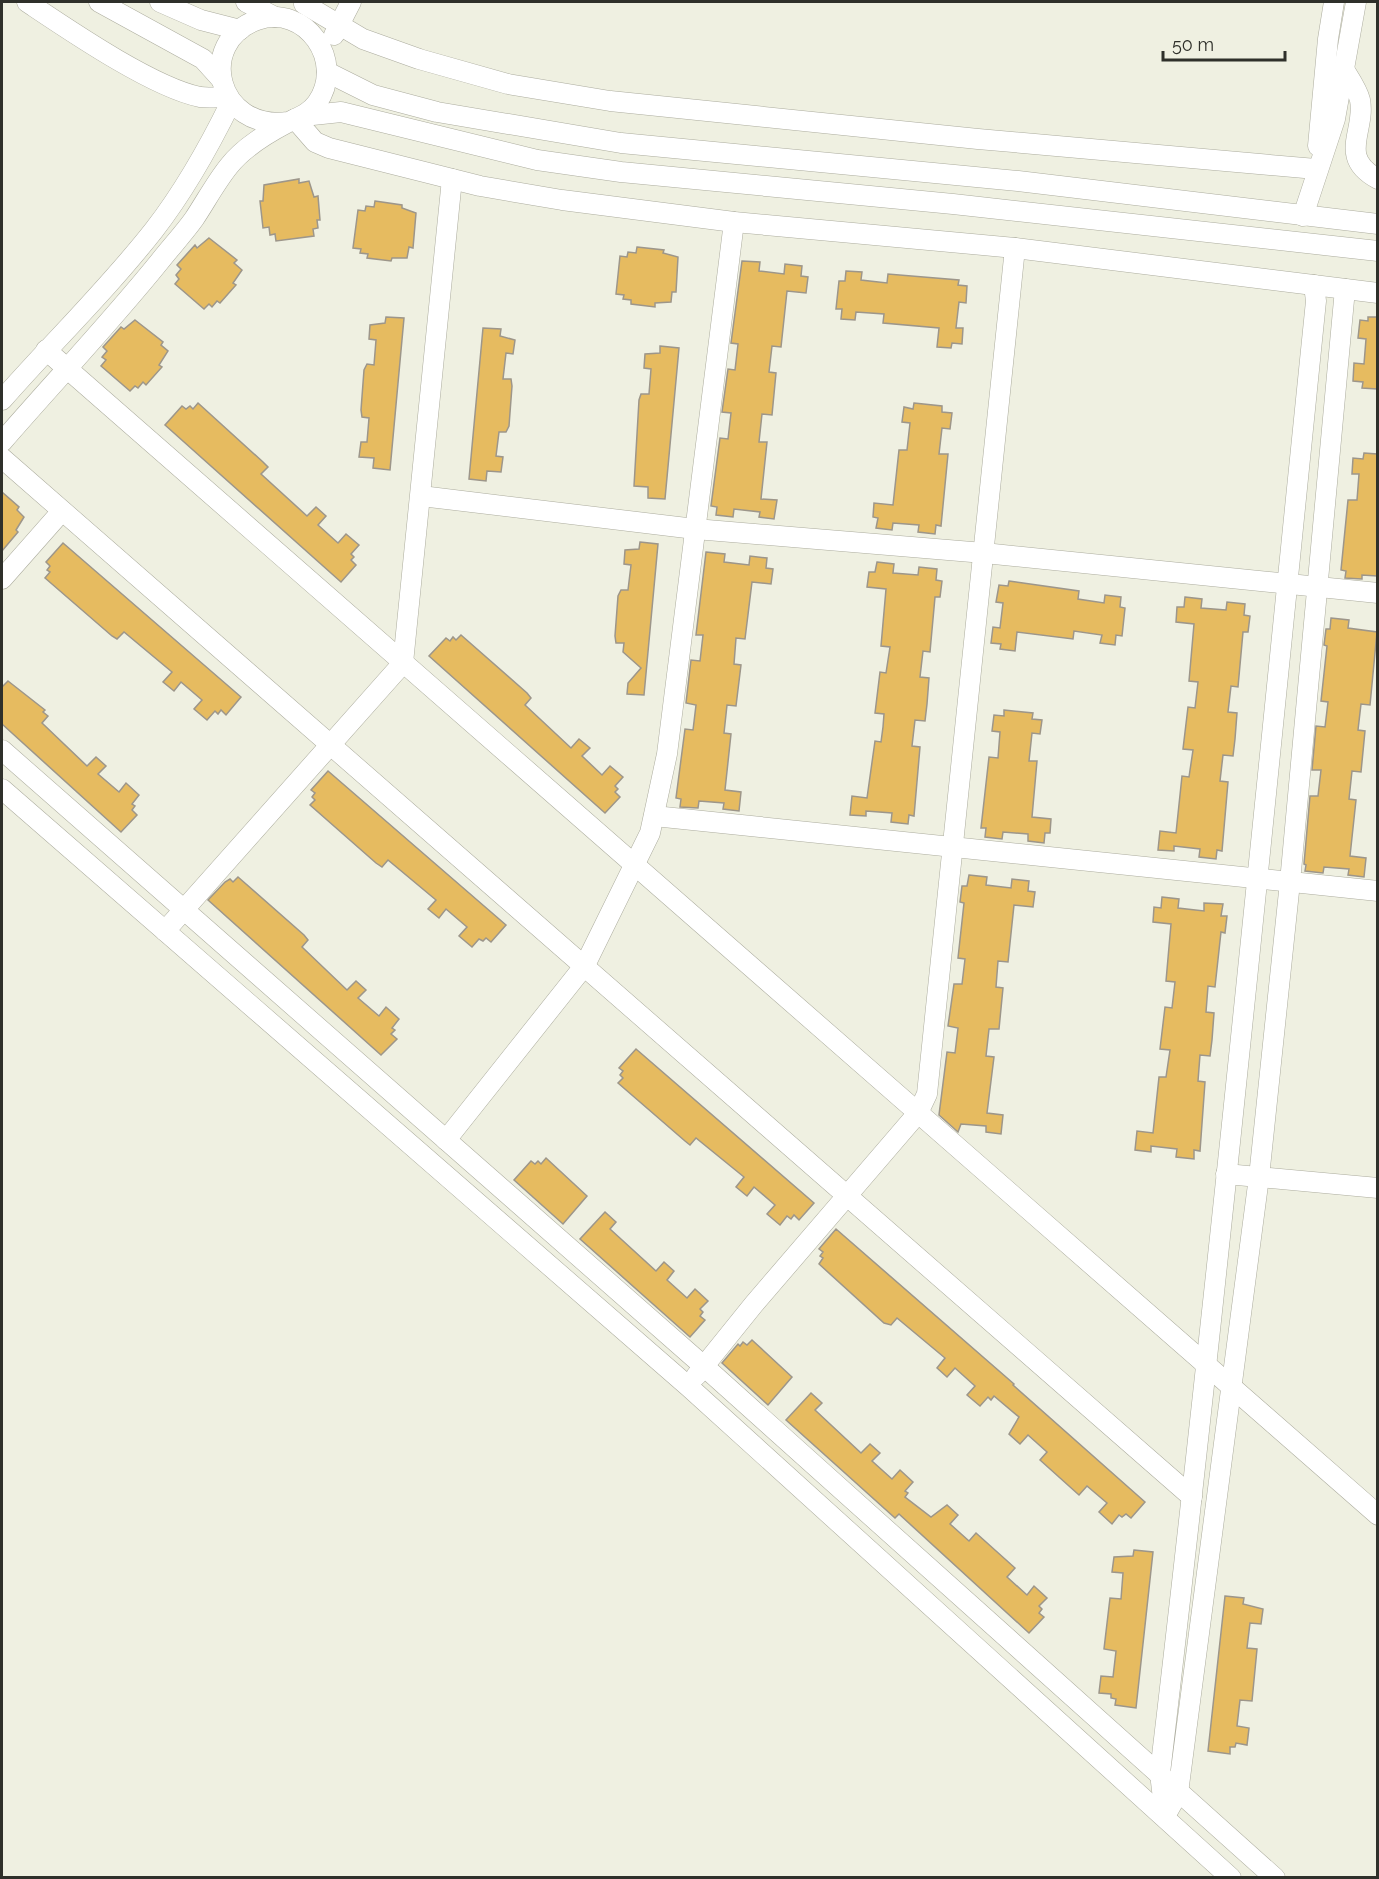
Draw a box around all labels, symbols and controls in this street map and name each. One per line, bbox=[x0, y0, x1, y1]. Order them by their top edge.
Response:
scale bar bbox=[1163, 24, 1284, 62]
text: 50 m bbox=[1172, 34, 1214, 55]

